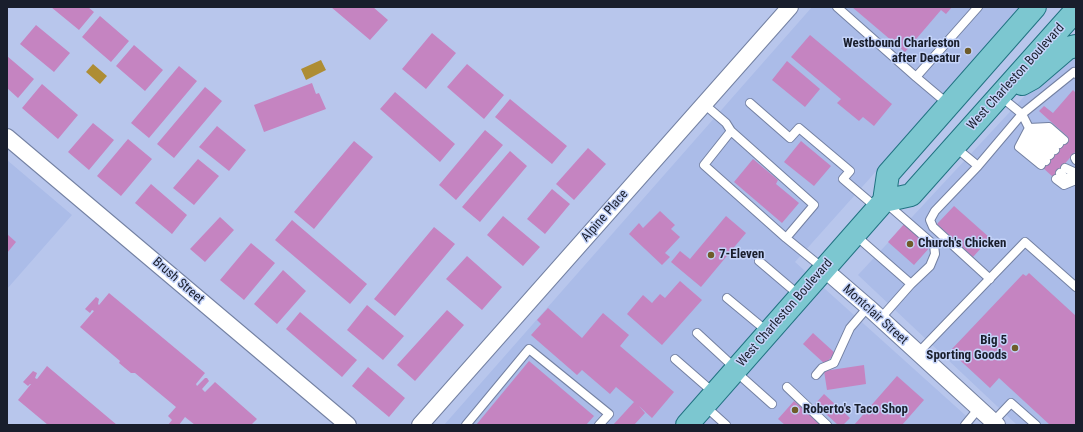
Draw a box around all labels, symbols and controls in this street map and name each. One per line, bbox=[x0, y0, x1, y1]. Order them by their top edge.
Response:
street label: West Charleston Boulevard bbox=[964, 21, 1068, 133]
place label: Westbound Charleston after Decatur bbox=[843, 36, 960, 67]
marker: Westbound Charleston after Decatur bbox=[963, 46, 973, 56]
street label: Alpine Place bbox=[578, 187, 632, 245]
place label: Church's Chicken bbox=[918, 236, 1006, 252]
marker: Church's Chicken bbox=[905, 239, 915, 249]
place label: 7-Eleven bbox=[719, 247, 764, 263]
marker: 7-Eleven bbox=[706, 250, 716, 260]
street label: Brush Street bbox=[149, 254, 207, 308]
street label: West Charleston Boulevard bbox=[734, 256, 836, 370]
street label: Montclair Street bbox=[839, 282, 911, 348]
place label: Big 5 Sporting Goods bbox=[926, 333, 1007, 364]
marker: Big 5 Sporting Goods bbox=[1010, 343, 1020, 353]
place label: Roberto's Taco Shop bbox=[803, 402, 908, 418]
marker: Roberto's Taco Shop bbox=[790, 405, 800, 415]

